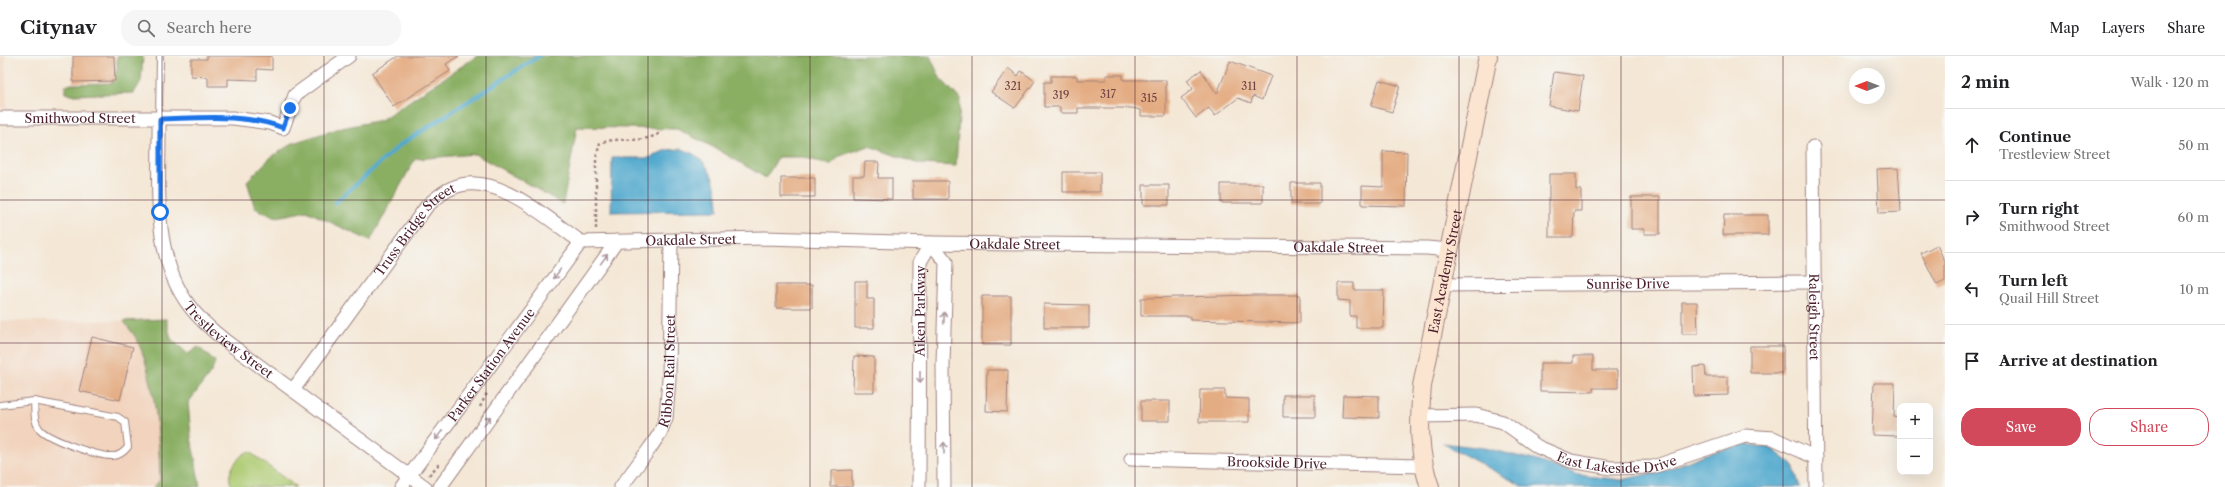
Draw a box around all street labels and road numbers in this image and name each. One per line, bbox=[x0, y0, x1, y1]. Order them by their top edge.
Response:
street label: Smithwood Street bbox=[25, 110, 136, 126]
street label: Truss Bridge Street bbox=[371, 180, 458, 279]
street label: East Academy Street bbox=[1425, 208, 1465, 335]
street label: Oakdale Street bbox=[645, 231, 737, 249]
street label: Oakdale Street bbox=[969, 235, 1061, 252]
street label: Oakdale Street bbox=[1293, 239, 1385, 256]
street label: Aiken Parkway bbox=[912, 264, 928, 358]
street label: Raleigh Street bbox=[1806, 273, 1823, 361]
street label: Sunrise Drive bbox=[1586, 275, 1670, 292]
street label: Trestleview Street bbox=[181, 298, 277, 382]
street label: Parker Station Avenue bbox=[444, 305, 538, 424]
street label: Ribbon Rail Street bbox=[655, 314, 678, 430]
street label: East Lakeside Drive bbox=[1555, 448, 1679, 476]
street label: Brookside Drive bbox=[1227, 453, 1327, 472]

